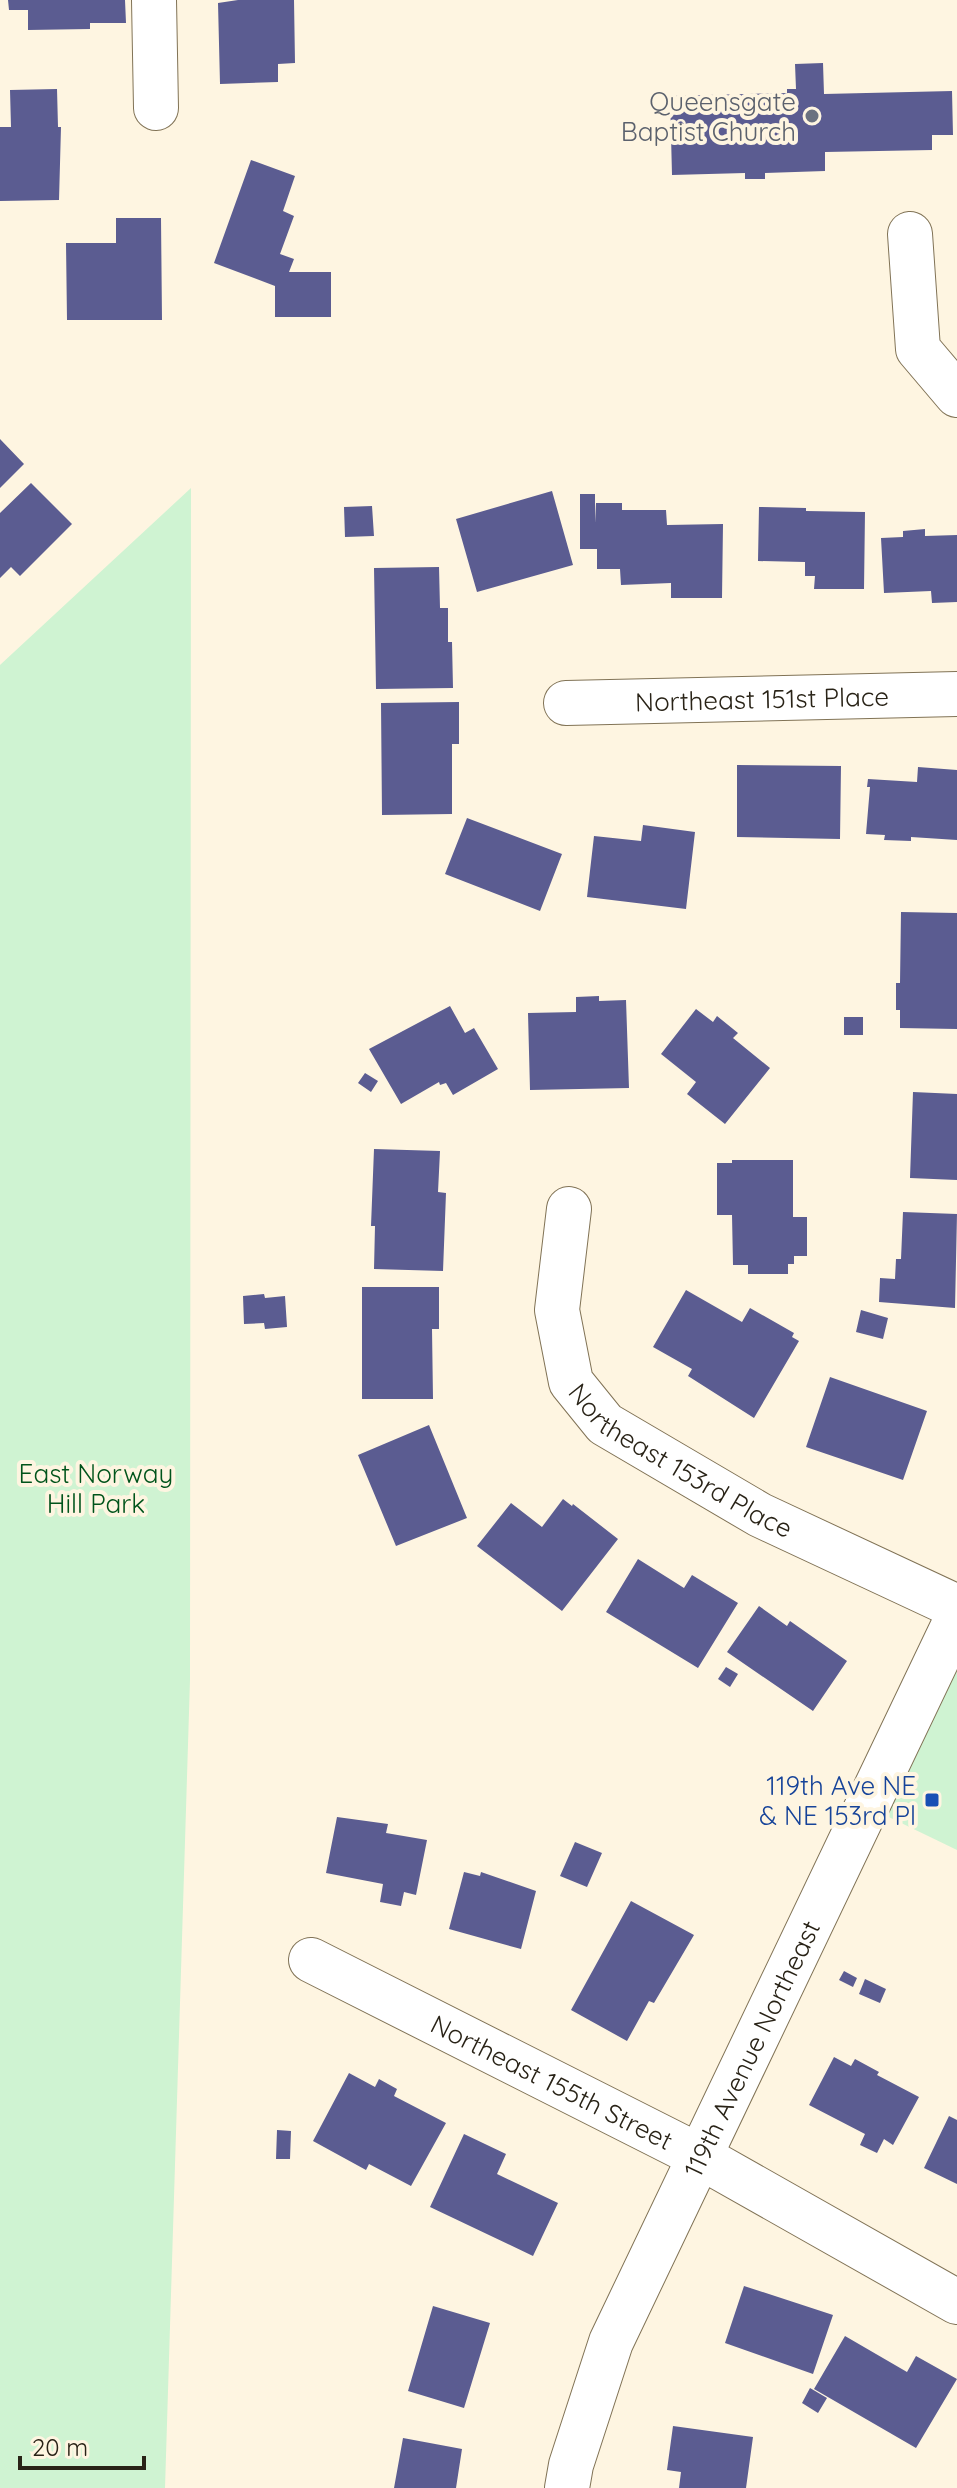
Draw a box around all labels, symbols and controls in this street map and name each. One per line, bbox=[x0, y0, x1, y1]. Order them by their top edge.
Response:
place label: Queensgate Baptist Church bbox=[621, 85, 796, 148]
marker: Queensgate Baptist Church bbox=[803, 107, 821, 125]
street label: Northeast 151st Place bbox=[635, 679, 889, 718]
street label: Northeast 153rd Place bbox=[562, 1376, 798, 1544]
park label: East Norway Hill Park bbox=[19, 1457, 173, 1520]
place label: 119th Ave NE & NE 153rd Pl bbox=[759, 1769, 916, 1832]
marker: 119th Ave NE & NE 153rd Pl bbox=[923, 1791, 941, 1809]
street label: 119th Avenue Northeast bbox=[676, 1915, 827, 2182]
street label: Northeast 155th Street bbox=[425, 2007, 679, 2157]
scale bar bbox=[20, 2420, 144, 2470]
text: 20 m bbox=[32, 2432, 88, 2462]

